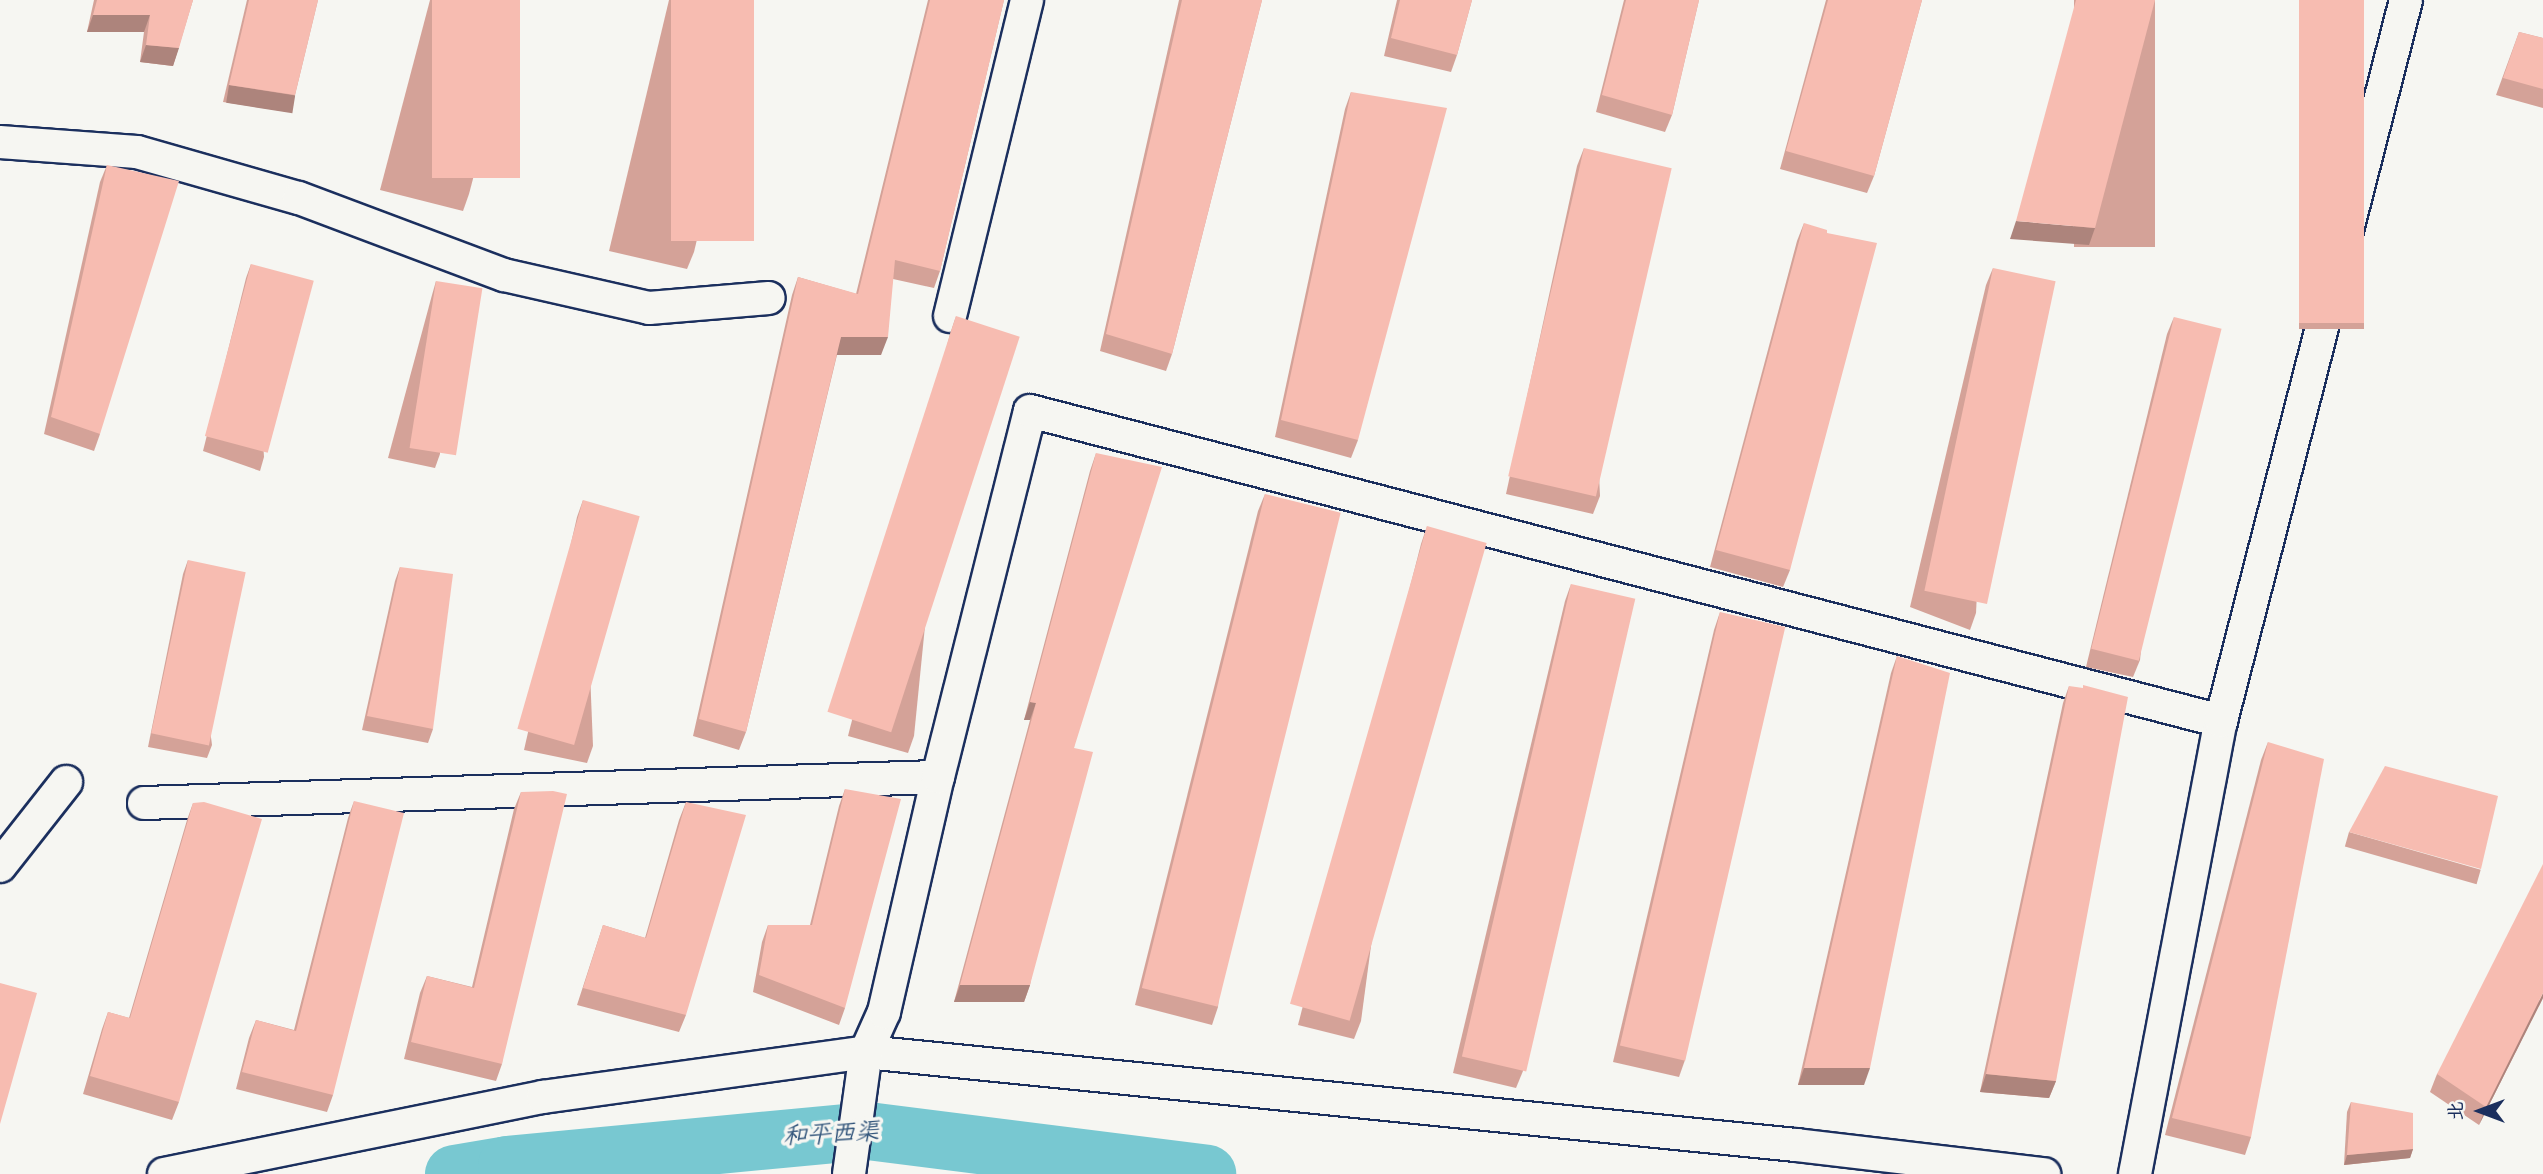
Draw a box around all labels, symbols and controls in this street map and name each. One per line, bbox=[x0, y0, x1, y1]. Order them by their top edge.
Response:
north arrow bbox=[2445, 1076, 2515, 1146]
text: 北 bbox=[2447, 1102, 2470, 1121]
water label: 和平西渠 bbox=[782, 1120, 880, 1154]

